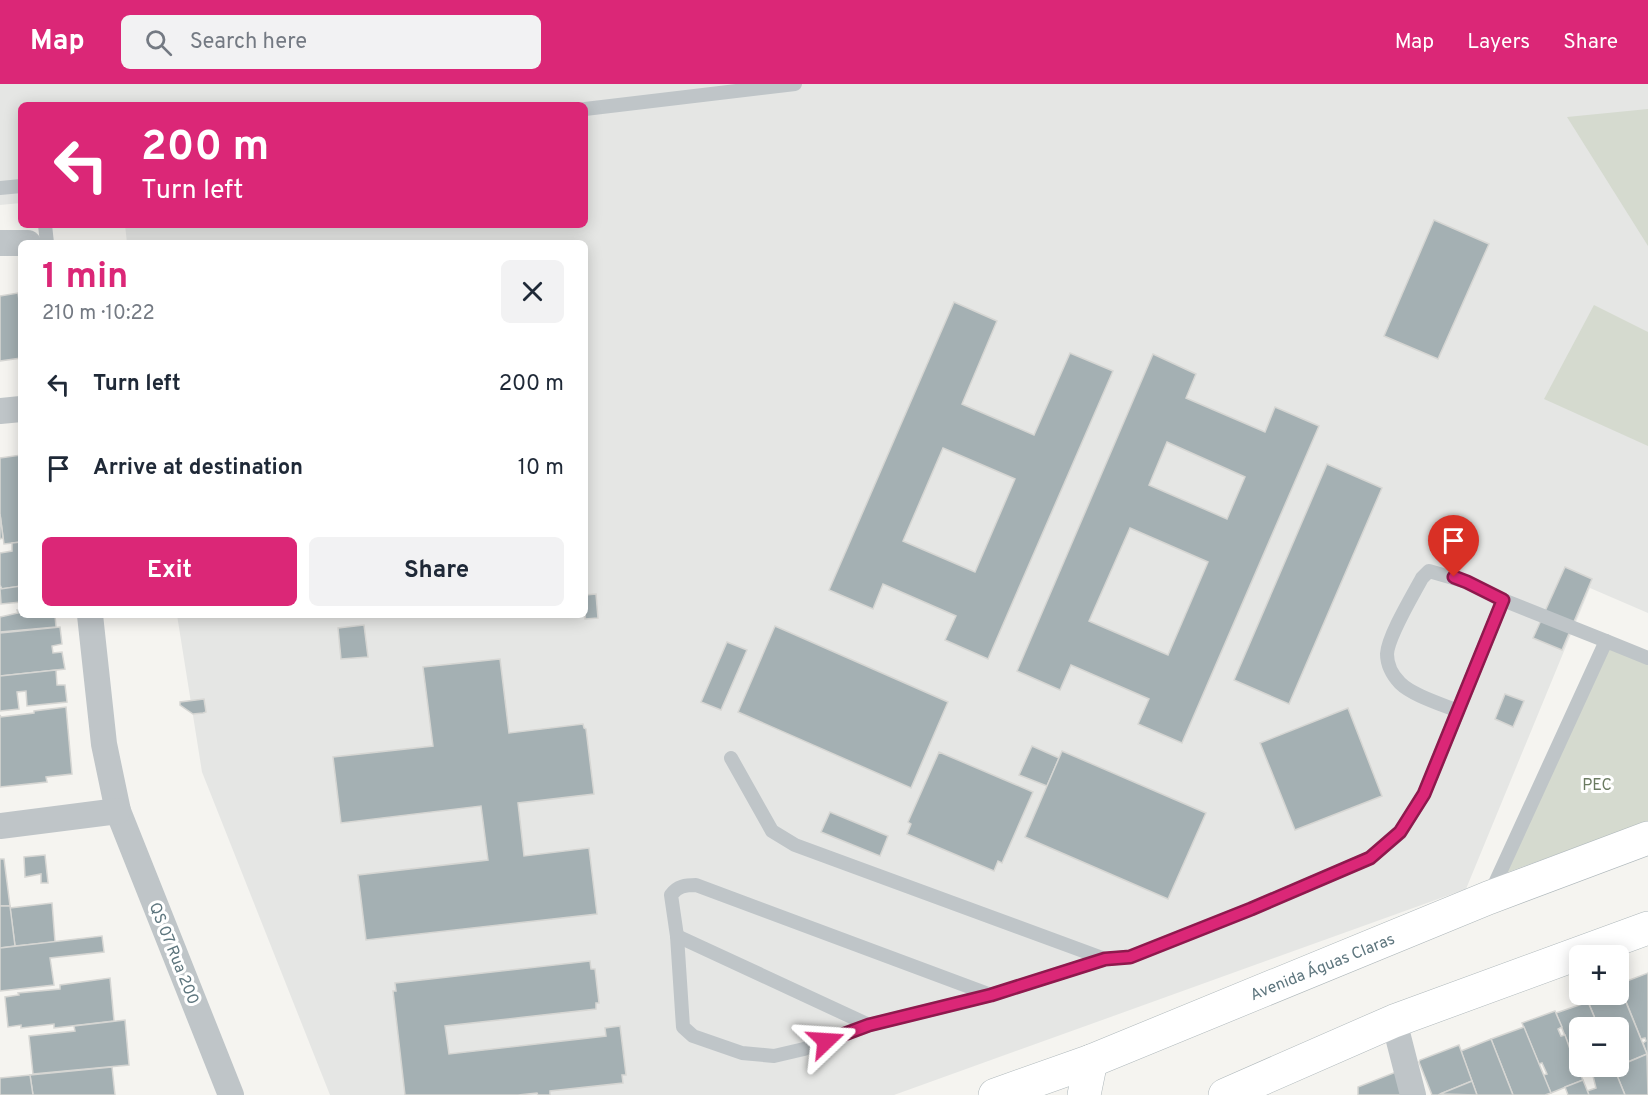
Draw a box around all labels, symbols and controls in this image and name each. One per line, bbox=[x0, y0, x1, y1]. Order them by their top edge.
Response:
search box bbox=[121, 15, 541, 69]
text: Map bbox=[30, 24, 85, 60]
icon: search bbox=[142, 26, 175, 59]
text: Search here bbox=[190, 29, 307, 56]
text: Map bbox=[1395, 29, 1434, 56]
text: Layers bbox=[1467, 29, 1530, 56]
text: Share bbox=[1563, 29, 1618, 56]
text: 200 m bbox=[141, 122, 269, 175]
icon: left bbox=[42, 126, 120, 204]
text: Turn left bbox=[141, 174, 243, 208]
text: 1 min bbox=[42, 255, 128, 301]
button: close bbox=[501, 260, 564, 323]
text: 210 m · 10:22 bbox=[42, 301, 155, 327]
icon: left bbox=[42, 368, 75, 401]
text: Turn left bbox=[93, 371, 181, 398]
text: 200 m bbox=[499, 371, 564, 398]
icon: arrive bbox=[42, 452, 75, 485]
text: Arrive at destination bbox=[93, 455, 303, 482]
text: 10 m bbox=[518, 455, 564, 482]
pin bbox=[1428, 515, 1479, 577]
icon: arrive bbox=[1437, 524, 1470, 557]
button: Exit bbox=[42, 537, 297, 606]
button: Share bbox=[309, 537, 564, 606]
park label: PEC bbox=[1582, 776, 1612, 796]
street label: QS 07 Rua 200 bbox=[144, 900, 203, 1008]
street label: Avenida Águas Claras bbox=[1247, 928, 1398, 1006]
map controls bbox=[1569, 945, 1629, 1077]
button: + bbox=[1569, 945, 1629, 1005]
position arrow bbox=[794, 1009, 858, 1073]
button: − bbox=[1569, 1017, 1629, 1077]

